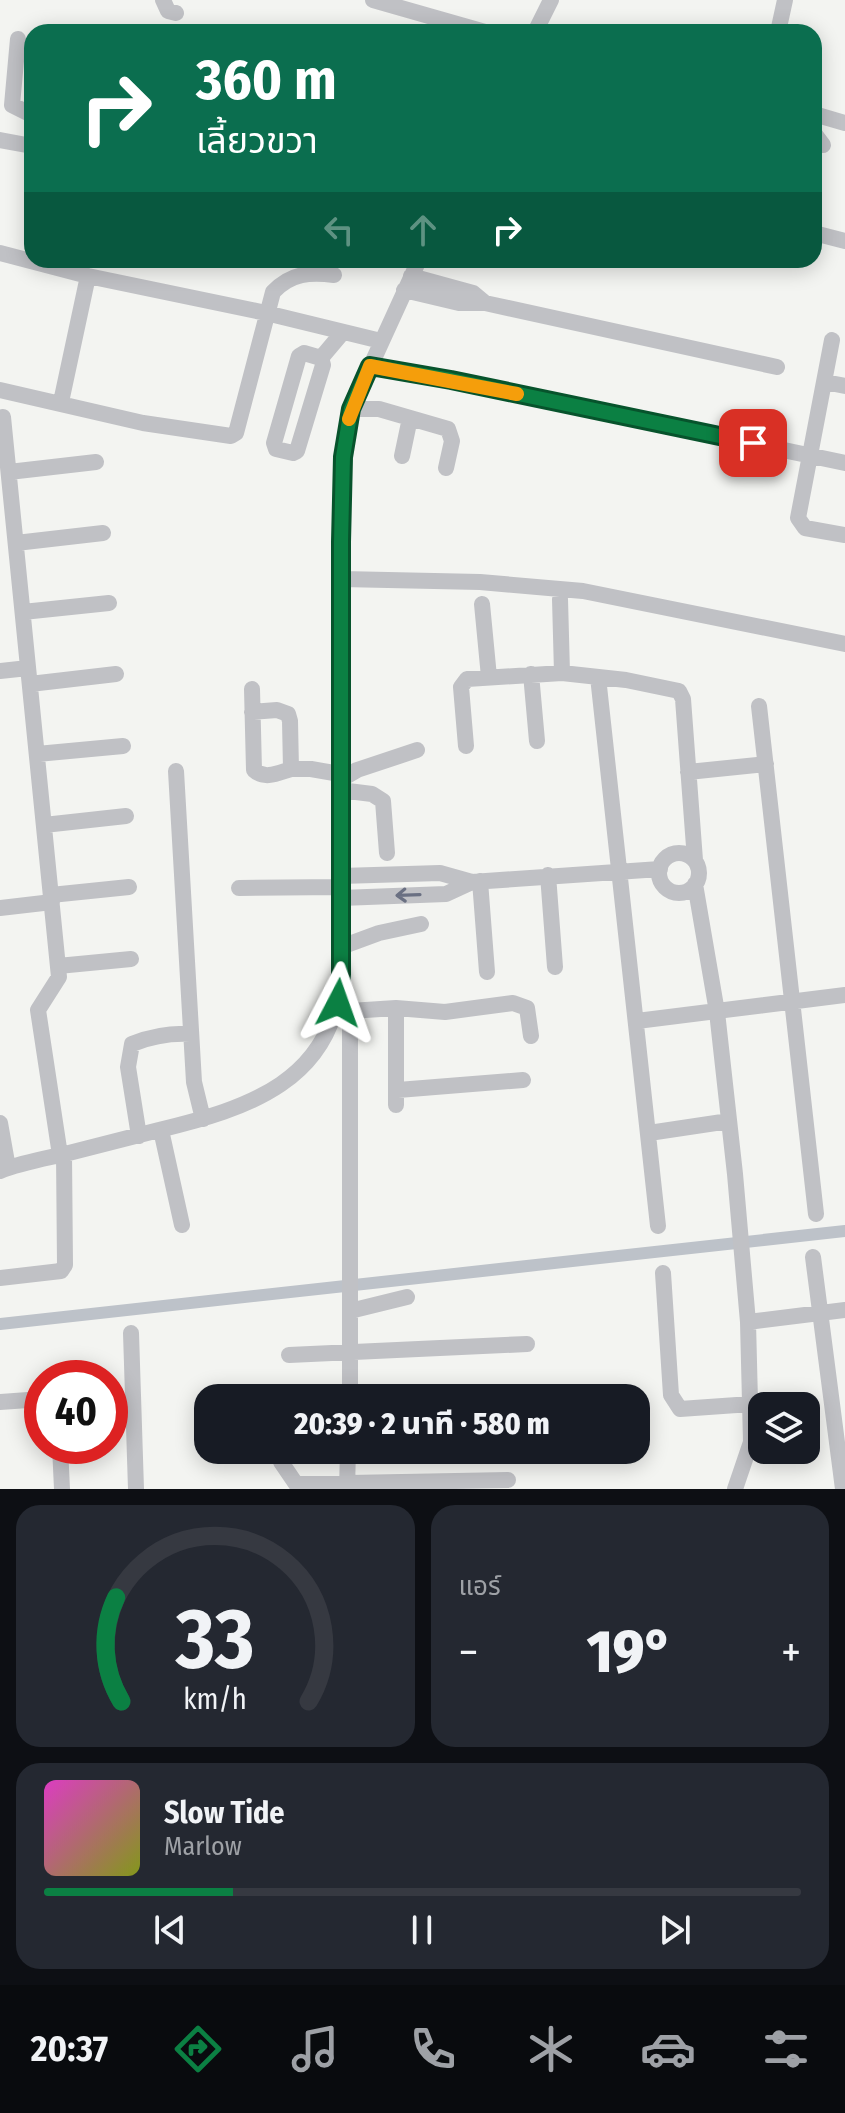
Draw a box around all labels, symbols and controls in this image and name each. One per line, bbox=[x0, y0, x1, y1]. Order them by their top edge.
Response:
text: 360 m bbox=[196, 47, 337, 114]
icon: right bbox=[64, 56, 168, 160]
text: เลี้ยวขวา bbox=[196, 119, 318, 163]
icon: left bbox=[317, 208, 361, 252]
icon: ahead bbox=[401, 208, 445, 252]
icon: right bbox=[485, 208, 529, 252]
pin bbox=[719, 409, 787, 477]
icon: arrive bbox=[731, 421, 775, 465]
one-way arrow bbox=[395, 888, 422, 903]
position arrow bbox=[296, 961, 380, 1045]
speed limit sign: 40 bbox=[24, 1360, 128, 1464]
map controls bbox=[748, 1392, 820, 1464]
button: layers bbox=[748, 1392, 820, 1464]
text: 20:39 · 2 นาที · 580 m bbox=[294, 1406, 550, 1442]
text: แอร์ bbox=[459, 1571, 501, 1602]
text: 33 bbox=[175, 1590, 255, 1690]
text: 19° bbox=[587, 1616, 673, 1688]
text: − bbox=[459, 1626, 478, 1679]
text: + bbox=[781, 1626, 801, 1679]
text: km/h bbox=[183, 1682, 247, 1717]
text: Slow Tide bbox=[164, 1795, 285, 1831]
text: Marlow bbox=[164, 1831, 242, 1862]
icon: previous bbox=[148, 1908, 192, 1952]
icon: pause bbox=[400, 1908, 444, 1952]
icon: next bbox=[653, 1908, 697, 1952]
icon: directions bbox=[170, 2021, 226, 2077]
icon: music bbox=[287, 2021, 343, 2077]
icon: phone bbox=[405, 2021, 461, 2077]
icon: climate bbox=[523, 2021, 579, 2077]
icon: car bbox=[640, 2021, 696, 2077]
icon: filters bbox=[758, 2021, 814, 2077]
text: 20:37 bbox=[31, 2027, 108, 2071]

